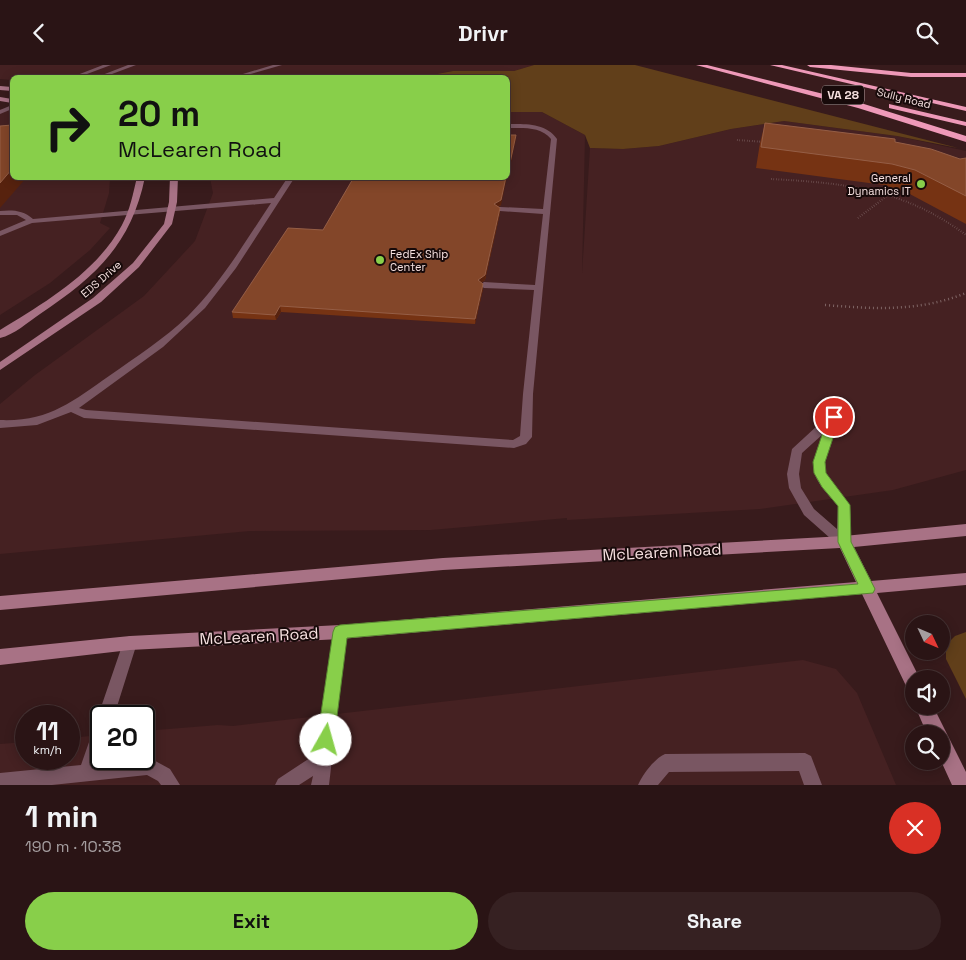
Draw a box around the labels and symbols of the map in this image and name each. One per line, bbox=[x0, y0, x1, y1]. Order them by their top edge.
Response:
road number: VA 28 bbox=[822, 85, 864, 105]
street label: Sully Road bbox=[875, 85, 933, 111]
place label: General Dynamics IT bbox=[847, 171, 912, 198]
marker: General Dynamics IT bbox=[915, 178, 927, 190]
place label: FedEx Ship Center bbox=[390, 247, 448, 274]
marker: FedEx Ship Center bbox=[374, 254, 386, 266]
street label: EDS Drive bbox=[78, 258, 124, 300]
pin bbox=[813, 396, 855, 438]
street label: McLearen Road bbox=[602, 538, 722, 566]
north arrow bbox=[905, 615, 950, 660]
street label: McLearen Road bbox=[199, 622, 319, 650]
speed limit sign: 20 bbox=[90, 705, 155, 770]
position arrow bbox=[299, 713, 351, 765]

